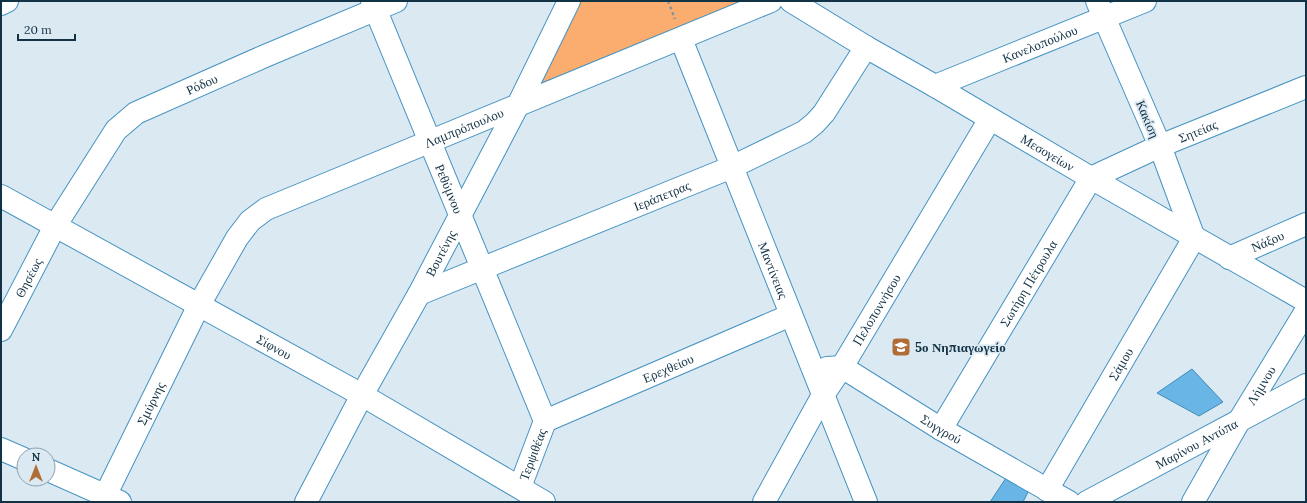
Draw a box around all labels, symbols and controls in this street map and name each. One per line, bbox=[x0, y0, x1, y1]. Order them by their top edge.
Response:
scale bar bbox=[18, 16, 75, 42]
street label: Κανελοπούλου bbox=[1000, 21, 1080, 67]
text: 20 m bbox=[24, 22, 52, 37]
street label: Ρόδου bbox=[183, 70, 220, 99]
street label: Κακίση bbox=[1132, 98, 1163, 141]
street label: Λαμπρόπουλου bbox=[422, 104, 506, 152]
street label: Σητείας bbox=[1176, 115, 1221, 147]
street label: Μεσογείων bbox=[1017, 130, 1077, 175]
street label: Ρεθύμνου bbox=[431, 162, 467, 216]
street label: Ιεράπετρας bbox=[631, 177, 694, 215]
street label: Βουτένης bbox=[422, 226, 460, 279]
street label: Νάξου bbox=[1248, 227, 1287, 256]
street label: Σωτήρη Πέτρουλα bbox=[996, 237, 1061, 330]
street label: Μαντίνειας bbox=[754, 239, 792, 302]
street label: Θησέως bbox=[11, 254, 46, 301]
street label: Πελοποννήσου bbox=[849, 271, 905, 349]
street label: Σίφνου bbox=[254, 331, 294, 364]
school or university icon: 5ο Νηπιαγωγείο bbox=[890, 336, 912, 358]
place label: 5ο Νηπιαγωγείο bbox=[915, 339, 1006, 356]
street label: Σάμου bbox=[1105, 345, 1137, 384]
street label: Ερεχθείου bbox=[640, 350, 696, 387]
street label: Λήμνου bbox=[1243, 363, 1280, 408]
street label: Σμύρνης bbox=[133, 378, 169, 428]
street label: Συγγρού bbox=[917, 410, 965, 448]
street label: Μαρίνου Αντύπα bbox=[1152, 415, 1241, 473]
street label: Τερψιθέας bbox=[515, 425, 551, 483]
north arrow bbox=[16, 447, 56, 487]
text: N bbox=[32, 450, 41, 464]

